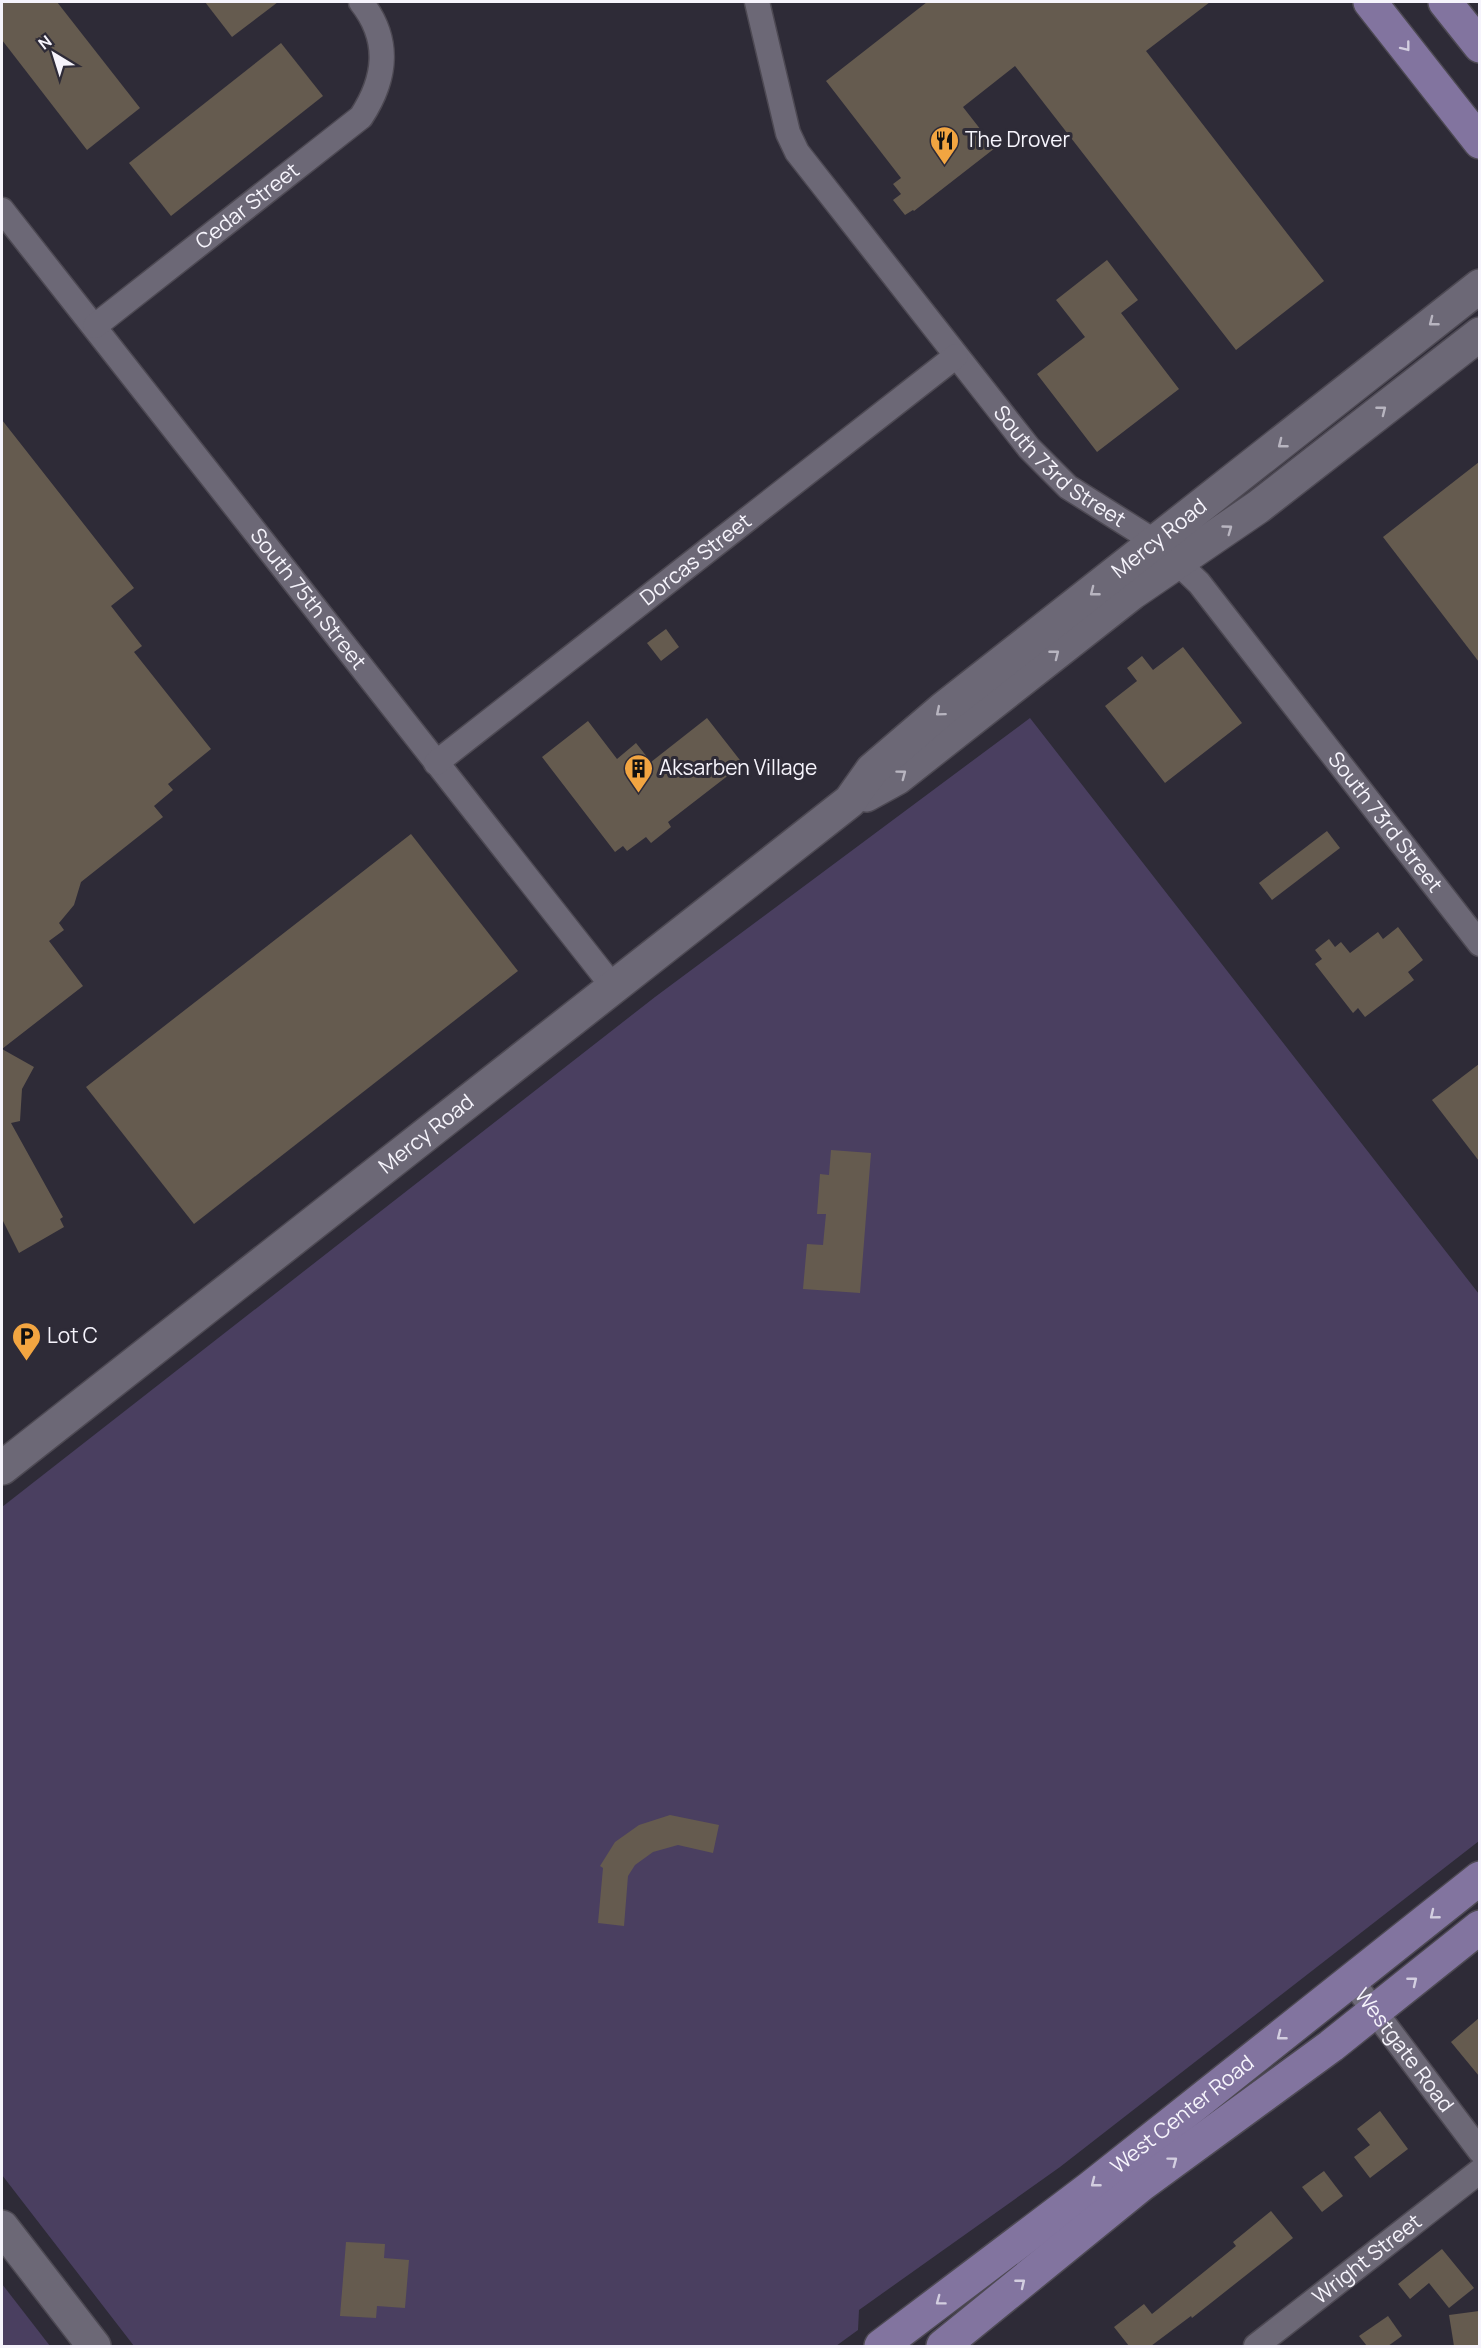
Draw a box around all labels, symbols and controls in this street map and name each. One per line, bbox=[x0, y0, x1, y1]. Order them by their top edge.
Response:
north arrow bbox=[24, 24, 84, 84]
text: N bbox=[33, 30, 56, 54]
one-way arrow bbox=[1398, 41, 1409, 52]
restaurant icon: The Drover bbox=[928, 124, 960, 166]
place label: The Drover bbox=[965, 125, 1070, 153]
street label: Cedar Street bbox=[189, 156, 305, 255]
one-way arrow bbox=[1429, 314, 1440, 325]
street label: South 73rd Street bbox=[988, 399, 1131, 533]
one-way arrow bbox=[1375, 407, 1386, 418]
one-way arrow bbox=[1277, 437, 1288, 448]
street label: Mercy Road bbox=[1106, 492, 1212, 584]
street label: Dorcas Street bbox=[634, 506, 757, 611]
street label: South 75th Street bbox=[244, 522, 373, 675]
one-way arrow bbox=[1221, 525, 1232, 536]
one-way arrow bbox=[1090, 585, 1101, 596]
one-way arrow bbox=[1048, 650, 1059, 661]
one-way arrow bbox=[936, 705, 947, 716]
street label: South 73rd Street bbox=[1322, 745, 1449, 897]
building icon: Aksarben Village bbox=[622, 752, 654, 794]
place label: Aksarben Village bbox=[659, 753, 817, 781]
one-way arrow bbox=[895, 771, 906, 782]
street label: Mercy Road bbox=[373, 1087, 479, 1179]
parking icon: Lot C bbox=[10, 1320, 42, 1362]
place label: Lot C bbox=[47, 1321, 98, 1349]
one-way arrow bbox=[1430, 1907, 1441, 1918]
one-way arrow bbox=[1406, 1977, 1417, 1988]
street label: Westgate Road bbox=[1349, 1982, 1461, 2117]
one-way arrow bbox=[1277, 2028, 1288, 2039]
street label: West Center Road bbox=[1104, 2048, 1259, 2179]
one-way arrow bbox=[1167, 2157, 1178, 2168]
one-way arrow bbox=[1091, 2176, 1102, 2187]
street label: Wright Street bbox=[1306, 2207, 1427, 2310]
one-way arrow bbox=[1014, 2279, 1025, 2290]
one-way arrow bbox=[936, 2294, 947, 2305]

